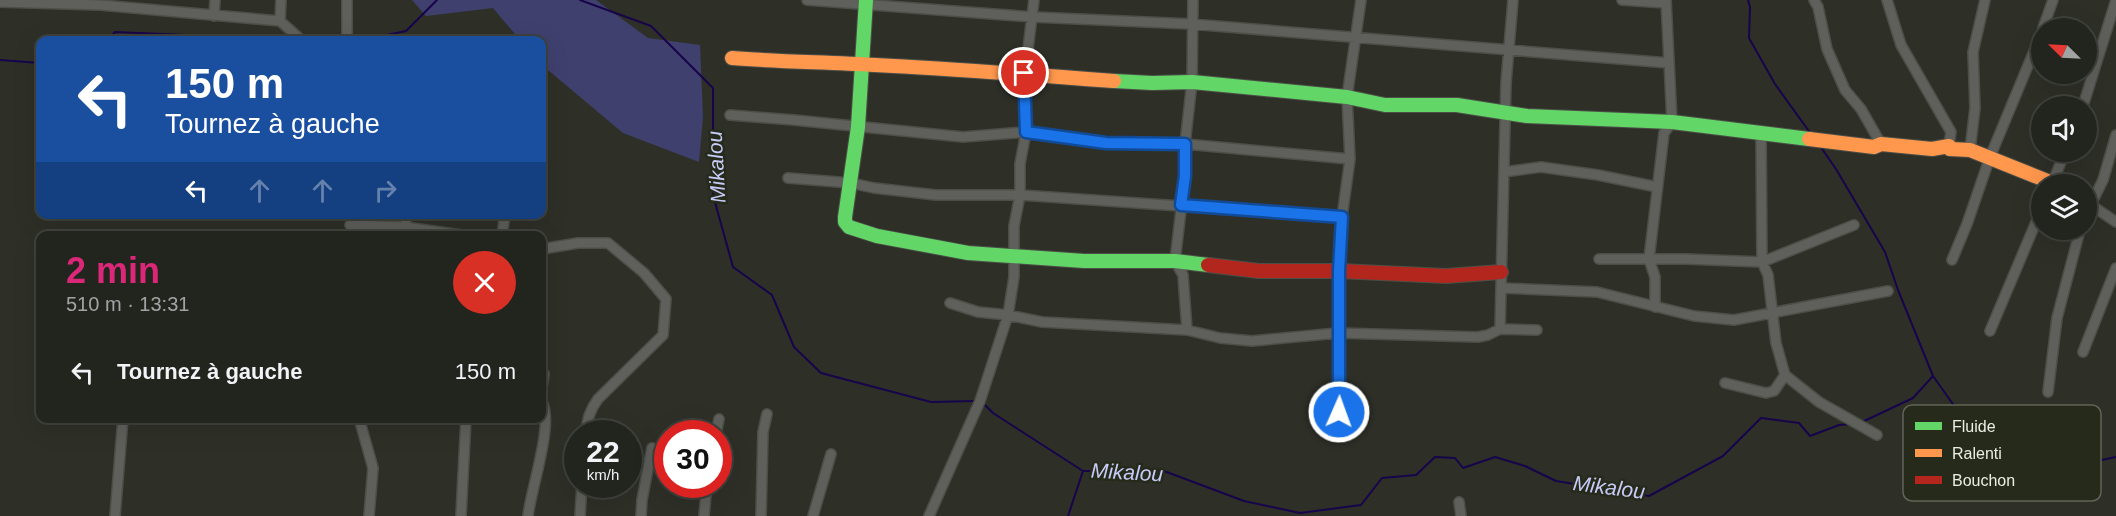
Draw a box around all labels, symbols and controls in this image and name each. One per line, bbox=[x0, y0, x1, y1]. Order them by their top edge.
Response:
north arrow bbox=[2031, 18, 2097, 84]
map controls bbox=[2031, 18, 2097, 240]
pin bbox=[998, 47, 1049, 98]
icon: arrive bbox=[1007, 56, 1040, 89]
icon: left bbox=[66, 60, 144, 138]
text: 150 m bbox=[165, 60, 284, 107]
button: sound bbox=[2031, 96, 2097, 162]
text: Tournez à gauche bbox=[165, 109, 380, 139]
water label: Mikalou bbox=[703, 130, 729, 204]
icon: left bbox=[180, 174, 213, 207]
icon: ahead bbox=[243, 174, 276, 207]
icon: ahead bbox=[306, 174, 339, 207]
icon: right bbox=[369, 174, 402, 207]
button: layers bbox=[2031, 174, 2097, 240]
text: 2 min bbox=[66, 250, 160, 291]
button: close bbox=[453, 251, 516, 314]
text: 510 m · 13:31 bbox=[66, 293, 189, 315]
icon: left bbox=[66, 356, 99, 389]
text: Tournez à gauche bbox=[117, 359, 302, 384]
text: 150 m bbox=[455, 359, 516, 384]
position arrow bbox=[1307, 380, 1371, 444]
legend bbox=[1903, 405, 2101, 501]
text: Fluide bbox=[1952, 418, 1996, 435]
speed limit sign: 30 bbox=[654, 420, 732, 498]
text: 22 bbox=[586, 435, 620, 468]
text: Ralenti bbox=[1952, 445, 2002, 462]
water label: Mikalou bbox=[1090, 459, 1164, 485]
text: km/h bbox=[587, 466, 619, 483]
water label: Mikalou bbox=[1572, 471, 1647, 503]
text: Bouchon bbox=[1952, 472, 2015, 489]

